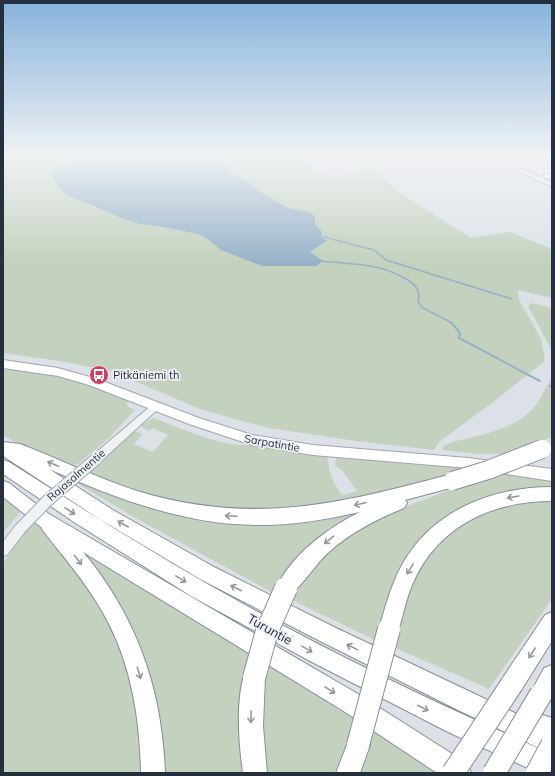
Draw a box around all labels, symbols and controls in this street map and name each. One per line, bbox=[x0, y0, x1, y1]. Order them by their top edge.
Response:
bus stop icon: Pitkäniemi th bbox=[88, 364, 110, 386]
place label: Pitkäniemi th bbox=[113, 368, 179, 382]
street label: Sarpatintie bbox=[243, 431, 301, 455]
street label: Rajasalmentie bbox=[44, 446, 108, 504]
one-way arrow bbox=[48, 460, 60, 468]
one-way arrow bbox=[507, 493, 520, 501]
one-way arrow bbox=[354, 501, 367, 509]
one-way arrow bbox=[64, 507, 75, 515]
one-way arrow bbox=[225, 513, 238, 520]
one-way arrow bbox=[117, 520, 129, 528]
one-way arrow bbox=[324, 535, 334, 545]
one-way arrow bbox=[73, 554, 82, 565]
one-way arrow bbox=[406, 563, 414, 575]
one-way arrow bbox=[175, 575, 187, 583]
one-way arrow bbox=[231, 584, 243, 591]
street label: Turuntie bbox=[245, 610, 295, 648]
one-way arrow bbox=[347, 643, 359, 650]
one-way arrow bbox=[301, 645, 313, 653]
one-way arrow bbox=[528, 647, 536, 658]
one-way arrow bbox=[136, 667, 143, 680]
one-way arrow bbox=[324, 686, 336, 694]
one-way arrow bbox=[417, 704, 429, 712]
one-way arrow bbox=[247, 710, 255, 723]

